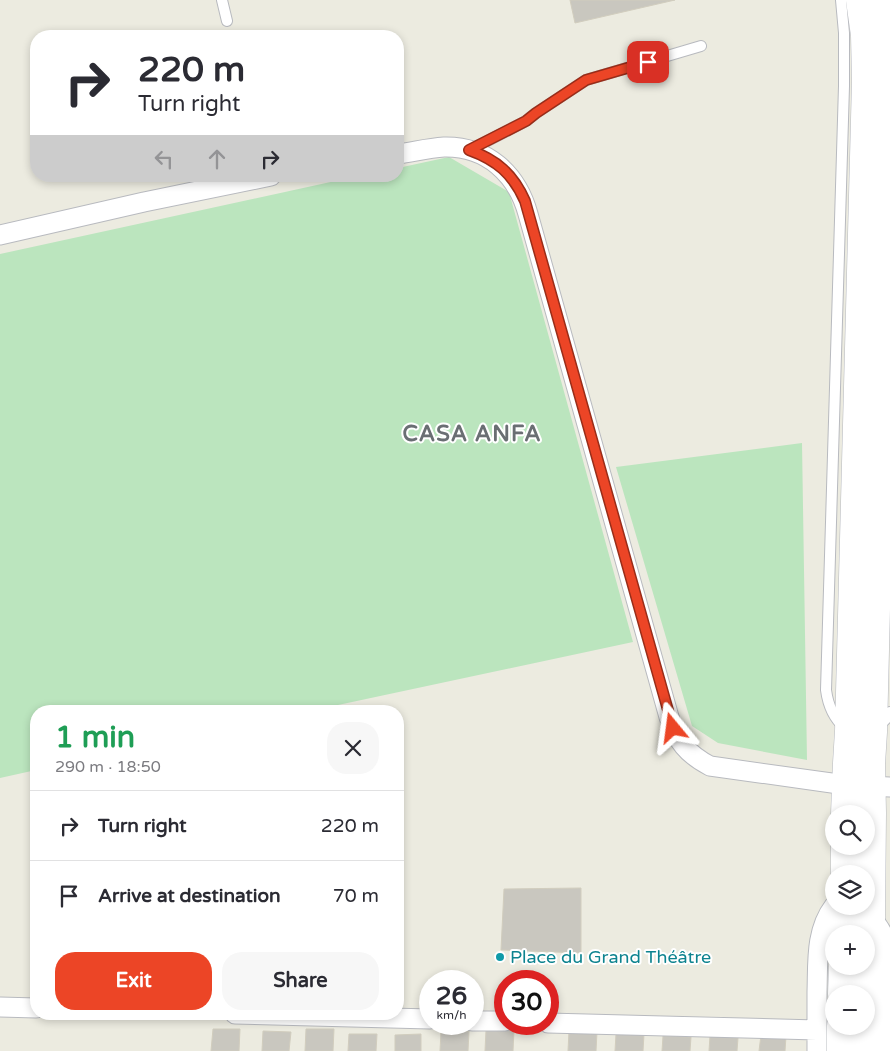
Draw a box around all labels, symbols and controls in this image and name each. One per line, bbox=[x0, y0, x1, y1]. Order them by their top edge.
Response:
pin bbox=[627, 41, 669, 83]
icon: arrive bbox=[634, 48, 662, 76]
text: 220 m bbox=[138, 49, 245, 91]
icon: right bbox=[55, 50, 120, 115]
text: Turn right bbox=[138, 91, 240, 117]
icon: left bbox=[150, 145, 178, 173]
icon: ahead bbox=[203, 145, 231, 173]
icon: right bbox=[256, 145, 284, 173]
district label: CASA ANFA bbox=[402, 421, 542, 447]
position arrow bbox=[646, 701, 698, 753]
text: 1 min bbox=[55, 719, 135, 756]
button: close bbox=[327, 722, 379, 774]
text: 290 m · 18:50 bbox=[55, 757, 161, 777]
map controls bbox=[825, 805, 875, 1035]
button: search bbox=[825, 805, 875, 855]
icon: right bbox=[55, 812, 83, 840]
text: Turn right bbox=[98, 815, 186, 837]
text: 220 m bbox=[321, 815, 379, 837]
button: layers bbox=[825, 865, 875, 915]
icon: arrive bbox=[55, 882, 83, 910]
text: Arrive at destination bbox=[98, 885, 281, 907]
text: 70 m bbox=[333, 885, 379, 907]
button: + bbox=[825, 925, 875, 975]
place label: Place du Grand Théâtre bbox=[510, 946, 711, 968]
marker: Place du Grand Théâtre bbox=[494, 951, 506, 963]
button: Exit bbox=[55, 952, 212, 1010]
button: Share bbox=[222, 952, 379, 1010]
speed limit sign: 30 bbox=[494, 970, 559, 1035]
text: 26 bbox=[436, 981, 467, 1011]
button: − bbox=[825, 985, 875, 1035]
text: km/h bbox=[436, 1008, 467, 1022]

